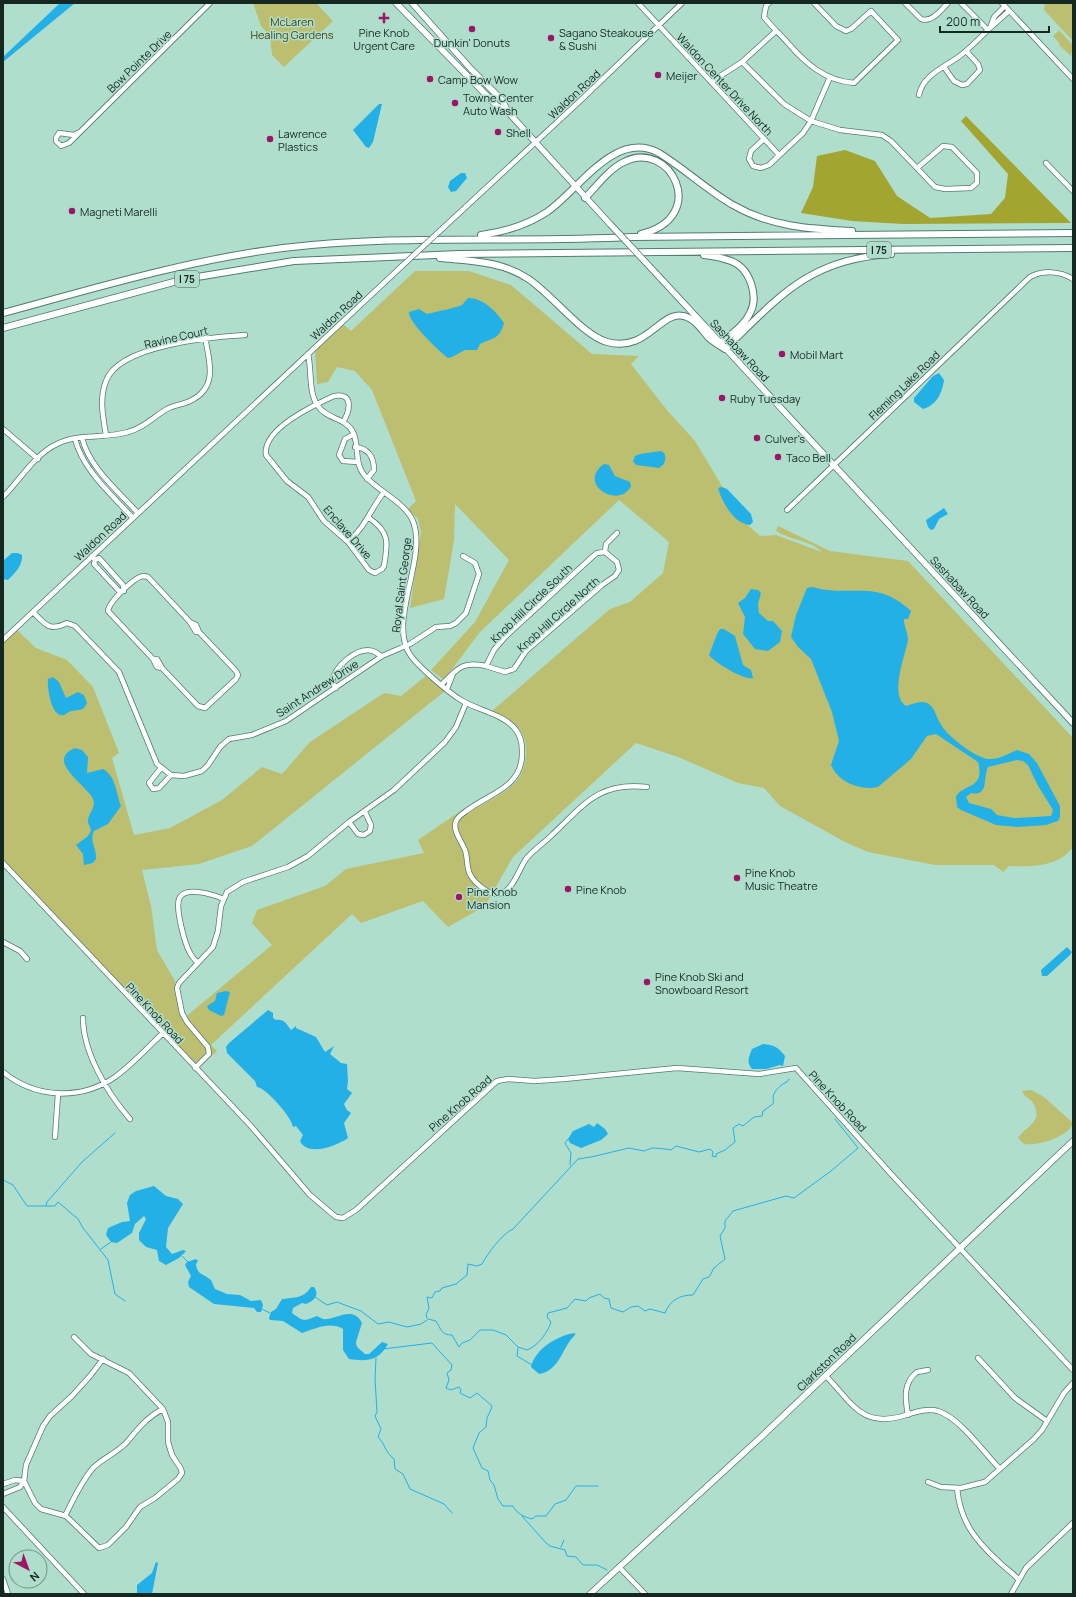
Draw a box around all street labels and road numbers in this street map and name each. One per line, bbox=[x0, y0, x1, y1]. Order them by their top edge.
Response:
street label: Bow Pointe Drive bbox=[103, 26, 175, 96]
street label: Waldon Center Drive North bbox=[674, 30, 776, 138]
street label: Waldon Road bbox=[545, 66, 603, 122]
road number: I 75 bbox=[867, 242, 891, 258]
road number: I 75 bbox=[175, 271, 199, 287]
street label: Waldon Road bbox=[307, 287, 365, 343]
street label: Sashabaw Road bbox=[707, 315, 773, 385]
street label: Ravine Court bbox=[142, 322, 210, 352]
street label: Fleming Lake Road bbox=[865, 347, 943, 423]
street label: Enclave Drive bbox=[320, 502, 376, 563]
street label: Waldon Road bbox=[71, 508, 129, 564]
street label: Royal Saint George bbox=[388, 536, 414, 633]
street label: Sashabaw Road bbox=[927, 552, 993, 622]
street label: Knob Hill Circle South bbox=[487, 560, 575, 646]
street label: Knob Hill Circle North bbox=[514, 573, 602, 655]
street label: Saint Andrew Drive bbox=[273, 656, 361, 720]
street label: Pine Knob Road bbox=[123, 979, 187, 1047]
street label: Pine Knob Road bbox=[806, 1067, 870, 1135]
street label: Pine Knob Road bbox=[425, 1072, 495, 1134]
street label: Clarkston Road bbox=[793, 1330, 859, 1394]

